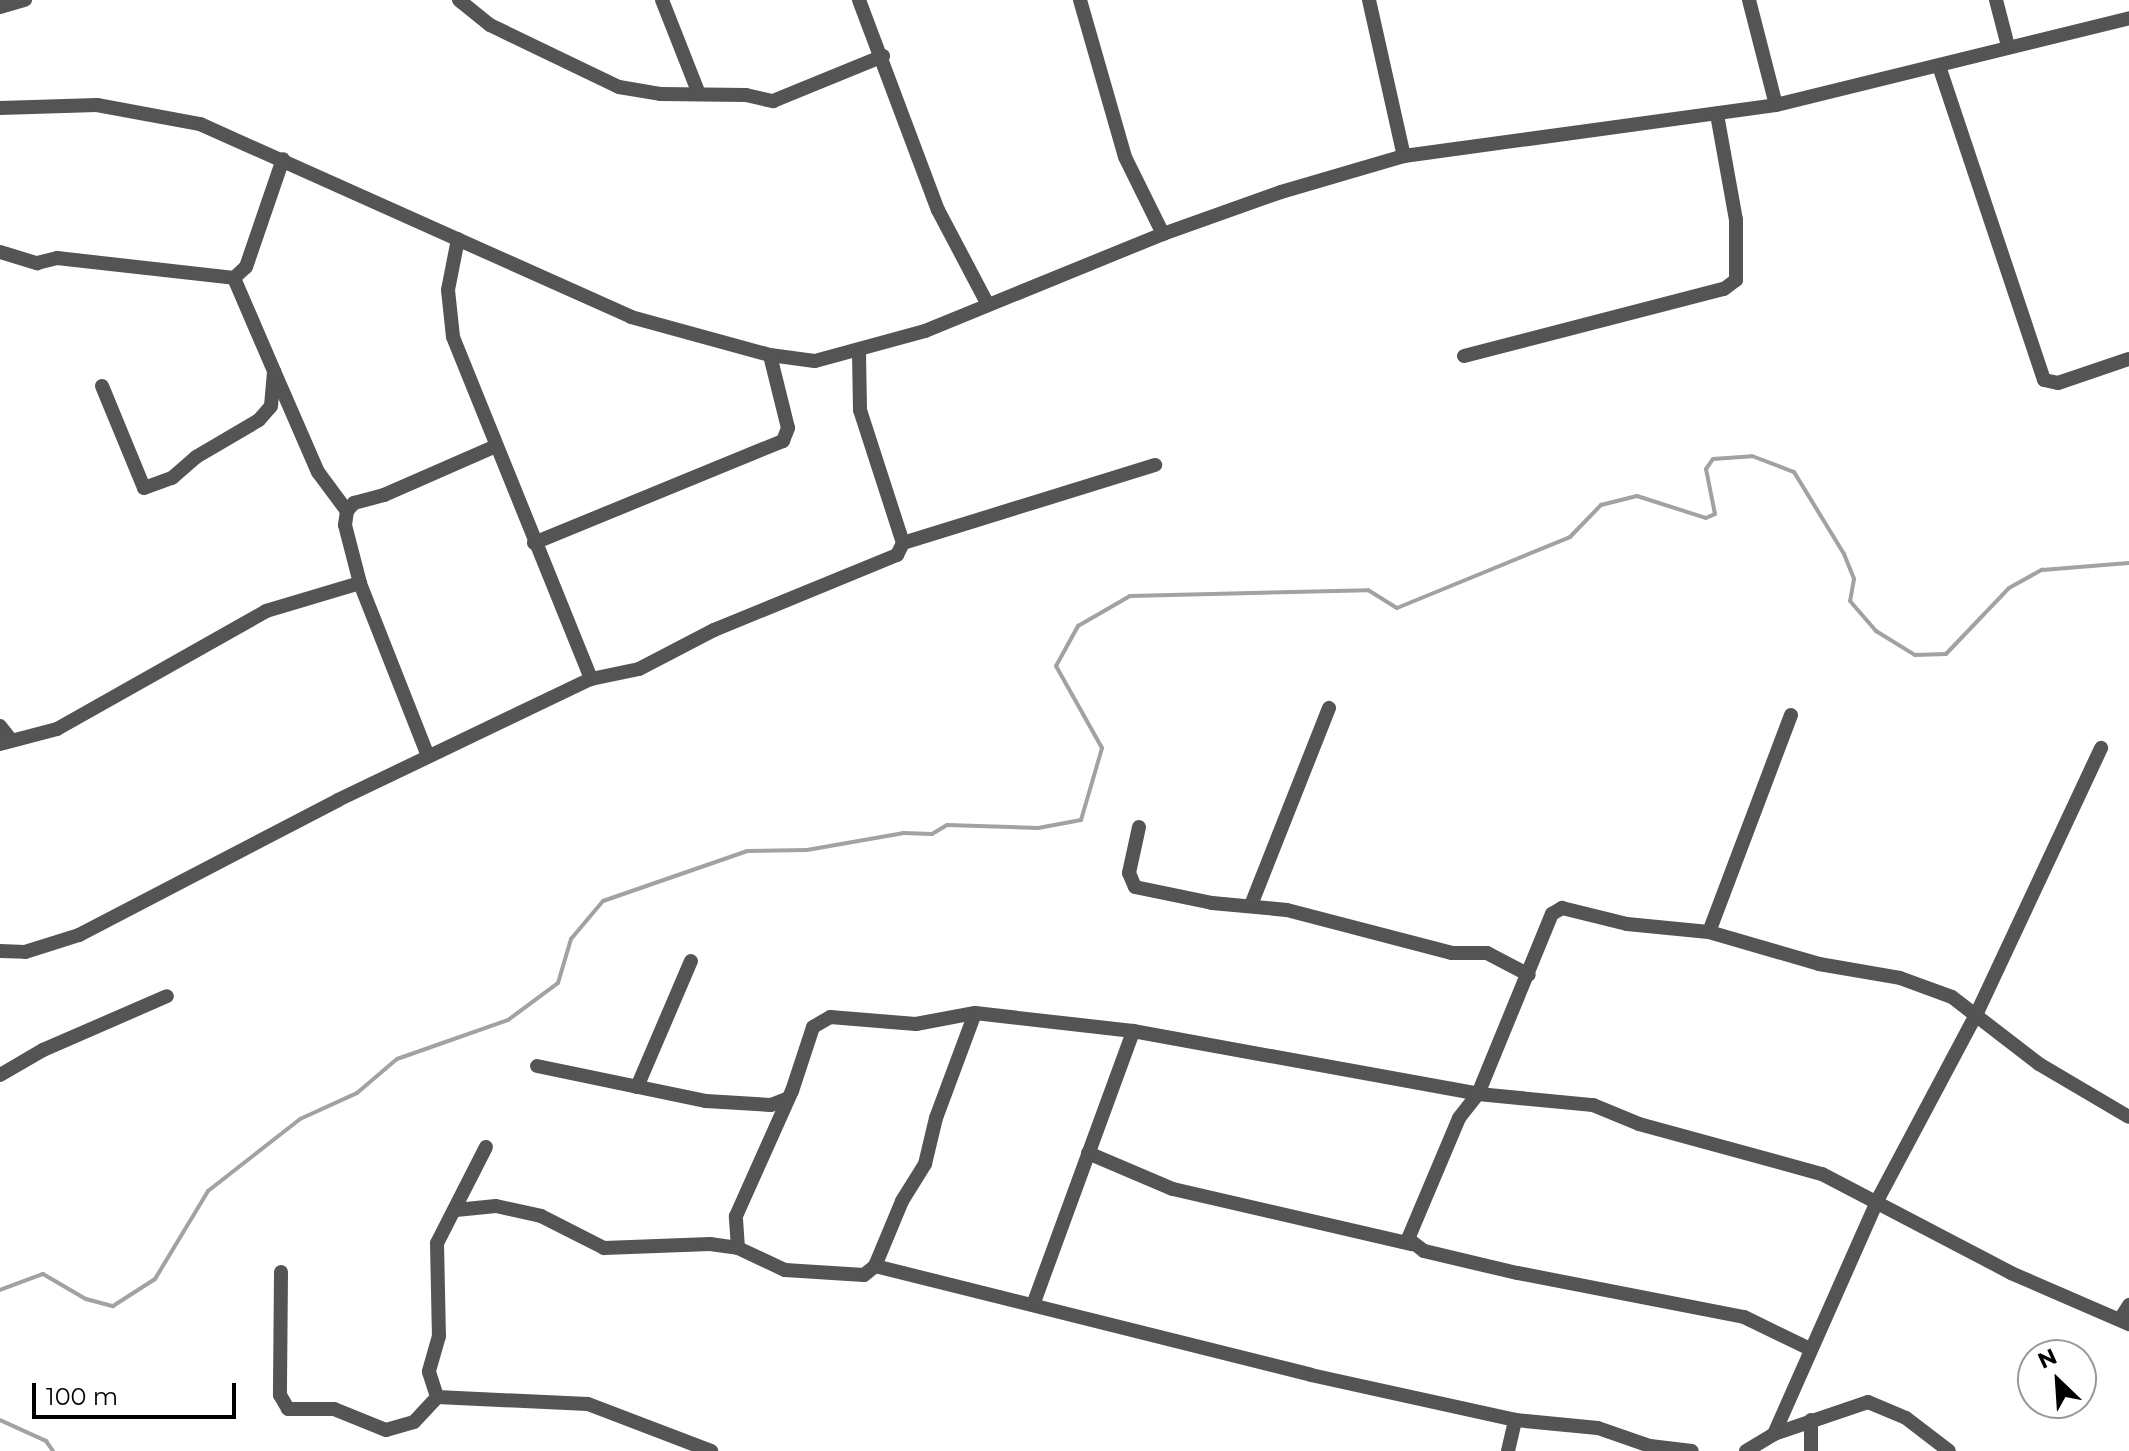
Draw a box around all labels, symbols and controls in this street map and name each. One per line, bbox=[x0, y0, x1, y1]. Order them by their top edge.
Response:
north arrow bbox=[2017, 1339, 2097, 1419]
text: N bbox=[2034, 1343, 2061, 1375]
scale bar bbox=[36, 1367, 240, 1417]
text: 100 m bbox=[46, 1382, 118, 1411]

